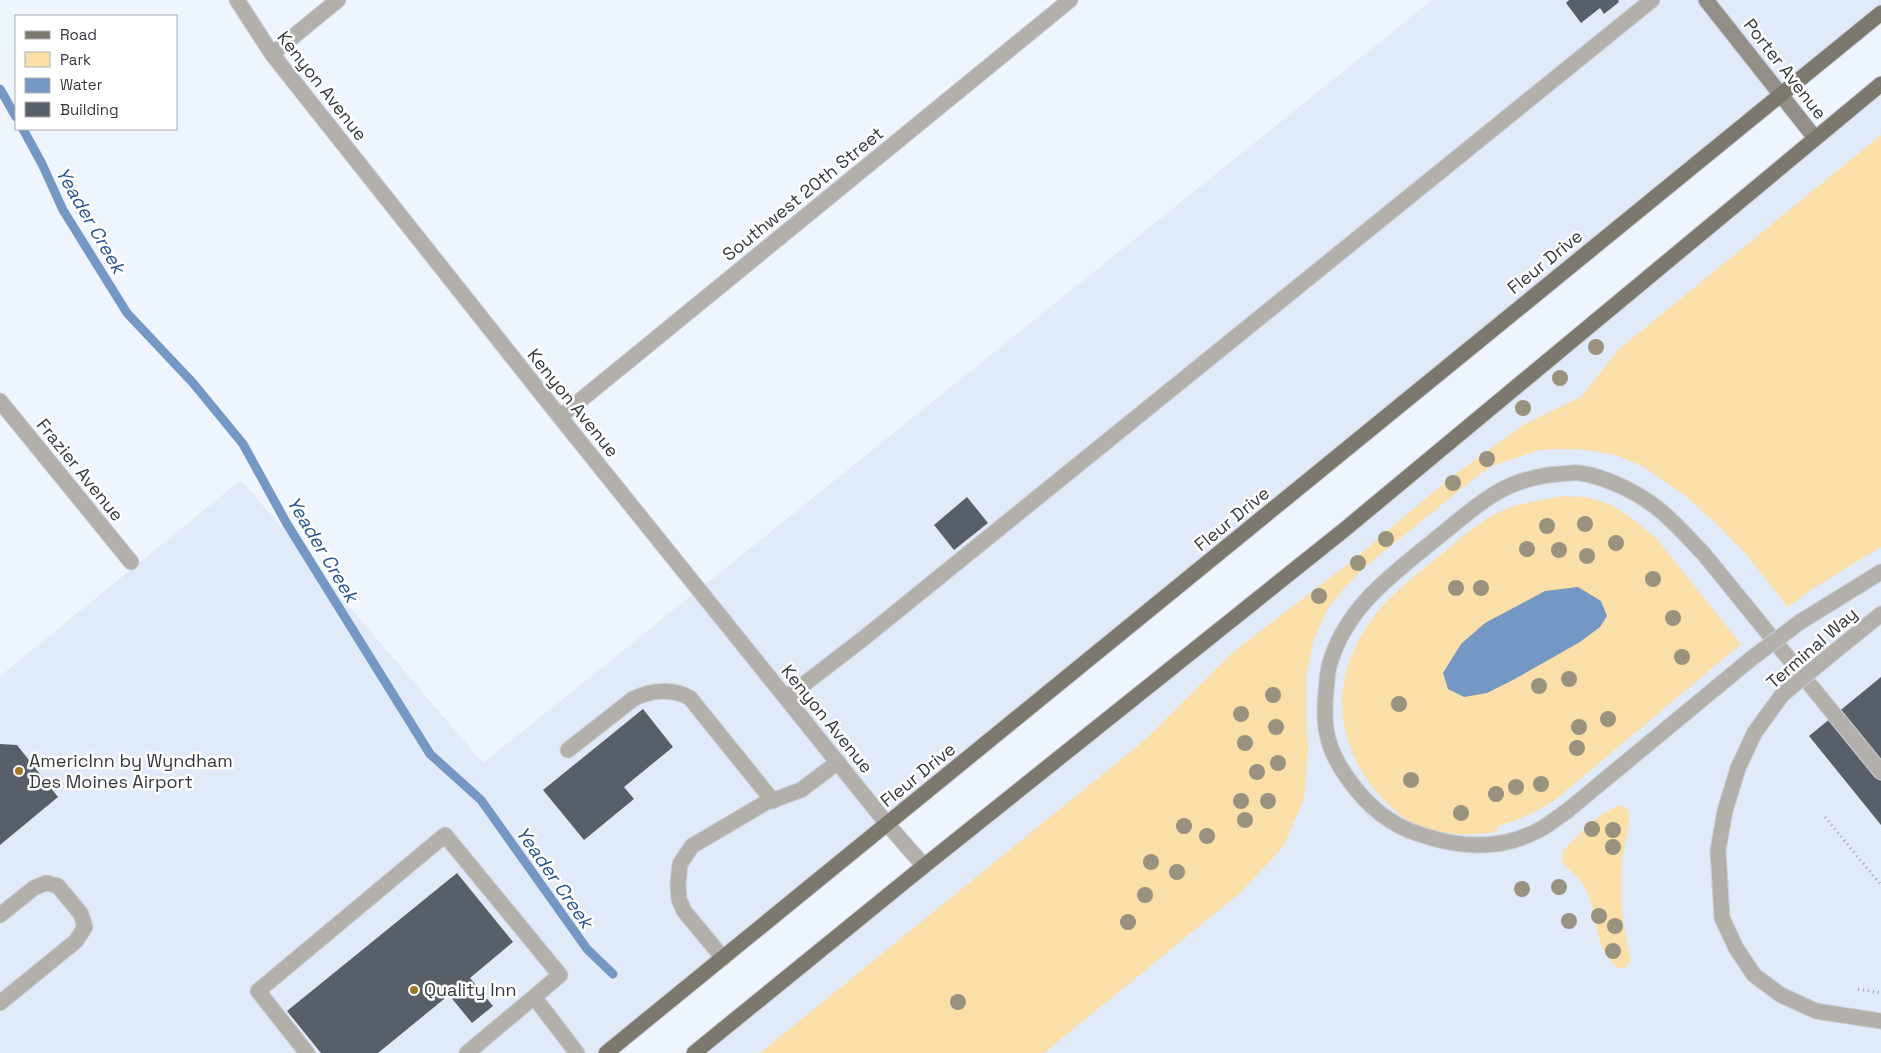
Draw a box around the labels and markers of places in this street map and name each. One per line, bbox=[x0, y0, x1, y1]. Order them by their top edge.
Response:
place label: AmericInn by Wyndham Des Moines Airport bbox=[29, 749, 233, 793]
marker: AmericInn by Wyndham Des Moines Airport bbox=[13, 765, 25, 777]
place label: Quality Inn bbox=[424, 978, 517, 1001]
marker: Quality Inn bbox=[408, 984, 420, 996]

